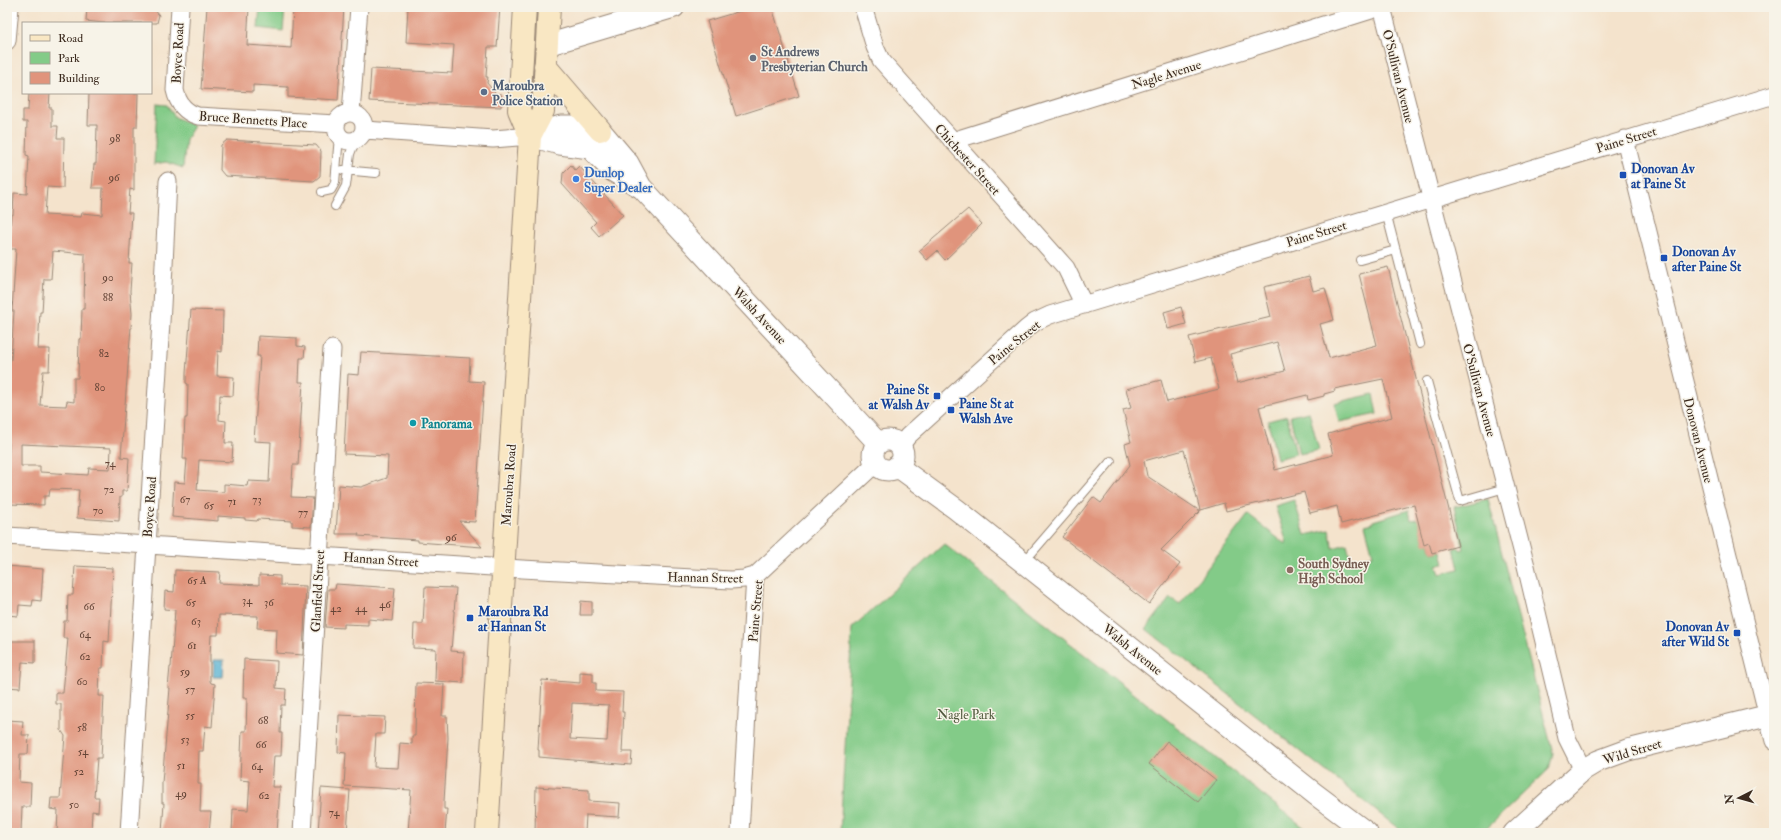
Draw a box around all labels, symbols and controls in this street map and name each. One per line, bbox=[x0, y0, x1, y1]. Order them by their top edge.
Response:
legend bbox=[22, 22, 152, 94]
street label: Boyce Road bbox=[168, 22, 189, 84]
street label: O'Sullivan Avenue bbox=[1379, 28, 1418, 125]
text: Road bbox=[58, 31, 83, 46]
place label: St Andrews Presbyterian Church bbox=[761, 44, 868, 76]
text: Park bbox=[58, 51, 80, 66]
marker: St Andrews Presbyterian Church bbox=[748, 53, 758, 63]
street label: Nagle Avenue bbox=[1129, 57, 1204, 93]
text: Building bbox=[58, 71, 101, 86]
place label: Maroubra Police Station bbox=[491, 78, 563, 109]
marker: Maroubra Police Station bbox=[479, 87, 489, 97]
street label: Bruce Bennetts Place bbox=[198, 108, 308, 132]
street label: Chichester Street bbox=[931, 121, 1003, 199]
street label: Paine Street bbox=[1594, 123, 1658, 157]
house number: 98 bbox=[109, 132, 120, 145]
place label: Donovan Av at Paine St bbox=[1631, 161, 1696, 192]
place label: Dunlop Super Dealer bbox=[584, 165, 654, 197]
marker: Donovan Av at Paine St bbox=[1618, 170, 1628, 180]
house number: 96 bbox=[107, 171, 121, 184]
marker: Dunlop Super Dealer bbox=[571, 174, 581, 184]
street label: Paine Street bbox=[1284, 217, 1348, 251]
place label: Donovan Av after Paine St bbox=[1672, 244, 1742, 275]
marker: Donovan Av after Paine St bbox=[1659, 253, 1669, 263]
house number: 90 bbox=[101, 271, 114, 284]
street label: Walsh Avenue bbox=[728, 283, 790, 348]
house number: 88 bbox=[103, 291, 113, 304]
street label: Paine Street bbox=[985, 317, 1044, 369]
street label: O'Sullivan Avenue bbox=[1459, 342, 1499, 439]
house number: 82 bbox=[99, 347, 110, 360]
house number: 80 bbox=[95, 381, 106, 394]
place label: Paine St at Walsh Av bbox=[868, 382, 930, 413]
marker: Paine St at Walsh Av bbox=[932, 391, 942, 401]
place label: Paine St at Walsh Ave bbox=[958, 396, 1014, 427]
street label: Donovan Avenue bbox=[1680, 396, 1717, 485]
marker: Paine St at Walsh Ave bbox=[946, 405, 956, 415]
place label: Panorama bbox=[421, 416, 473, 432]
marker: Panorama bbox=[408, 418, 418, 428]
street label: Maroubra Road bbox=[498, 443, 520, 527]
house number: 74 bbox=[105, 457, 116, 470]
street label: Boyce Road bbox=[140, 476, 161, 538]
house number: 72 bbox=[104, 483, 115, 496]
house number: 67 bbox=[180, 493, 190, 506]
house number: 73 bbox=[252, 493, 262, 506]
house number: 71 bbox=[228, 495, 237, 508]
house number: 65 bbox=[204, 499, 214, 512]
house number: 70 bbox=[93, 504, 104, 517]
house number: 77 bbox=[298, 506, 308, 519]
house number: 96 bbox=[444, 531, 458, 544]
street label: Glanfield Street bbox=[308, 549, 328, 633]
street label: Hannan Street bbox=[343, 549, 419, 571]
place label: South Sydney High School bbox=[1298, 556, 1370, 588]
marker: South Sydney High School bbox=[1285, 565, 1295, 575]
street label: Hannan Street bbox=[667, 569, 743, 587]
house number: 65 A bbox=[187, 574, 207, 587]
street label: Paine Street bbox=[745, 579, 767, 643]
house number: 34 bbox=[242, 594, 253, 607]
house number: 65 bbox=[186, 596, 196, 609]
house number: 36 bbox=[264, 596, 275, 609]
house number: 46 bbox=[379, 598, 392, 611]
house number: 66 bbox=[83, 600, 96, 613]
house number: 42 bbox=[330, 602, 342, 615]
house number: 44 bbox=[355, 602, 368, 615]
place label: Maroubra Rd at Hannan St bbox=[477, 604, 549, 635]
marker: Maroubra Rd at Hannan St bbox=[465, 613, 475, 623]
house number: 63 bbox=[191, 615, 201, 628]
place label: Donovan Av after Wild St bbox=[1662, 619, 1730, 650]
street label: Walsh Avenue bbox=[1098, 620, 1166, 679]
house number: 64 bbox=[79, 628, 92, 641]
marker: Donovan Av after Wild St bbox=[1732, 628, 1742, 638]
house number: 61 bbox=[187, 639, 197, 652]
house number: 62 bbox=[79, 650, 91, 663]
house number: 59 bbox=[180, 665, 190, 678]
house number: 60 bbox=[76, 675, 88, 688]
house number: 57 bbox=[185, 683, 195, 696]
park label: Nagle Park bbox=[937, 707, 996, 723]
house number: 55 bbox=[185, 709, 195, 722]
house number: 68 bbox=[258, 714, 268, 727]
house number: 58 bbox=[77, 721, 87, 734]
house number: 53 bbox=[180, 733, 190, 746]
street label: Wild Street bbox=[1600, 735, 1664, 769]
house number: 66 bbox=[255, 738, 268, 751]
house number: 54 bbox=[78, 745, 89, 758]
house number: 51 bbox=[177, 759, 185, 772]
house number: 64 bbox=[251, 760, 264, 773]
house number: 52 bbox=[74, 765, 85, 778]
north arrow bbox=[1719, 778, 1759, 818]
house number: 49 bbox=[175, 787, 187, 800]
house number: 62 bbox=[258, 789, 270, 802]
text: N bbox=[1722, 792, 1737, 806]
house number: 50 bbox=[69, 798, 80, 811]
house number: 74 bbox=[329, 806, 340, 819]

